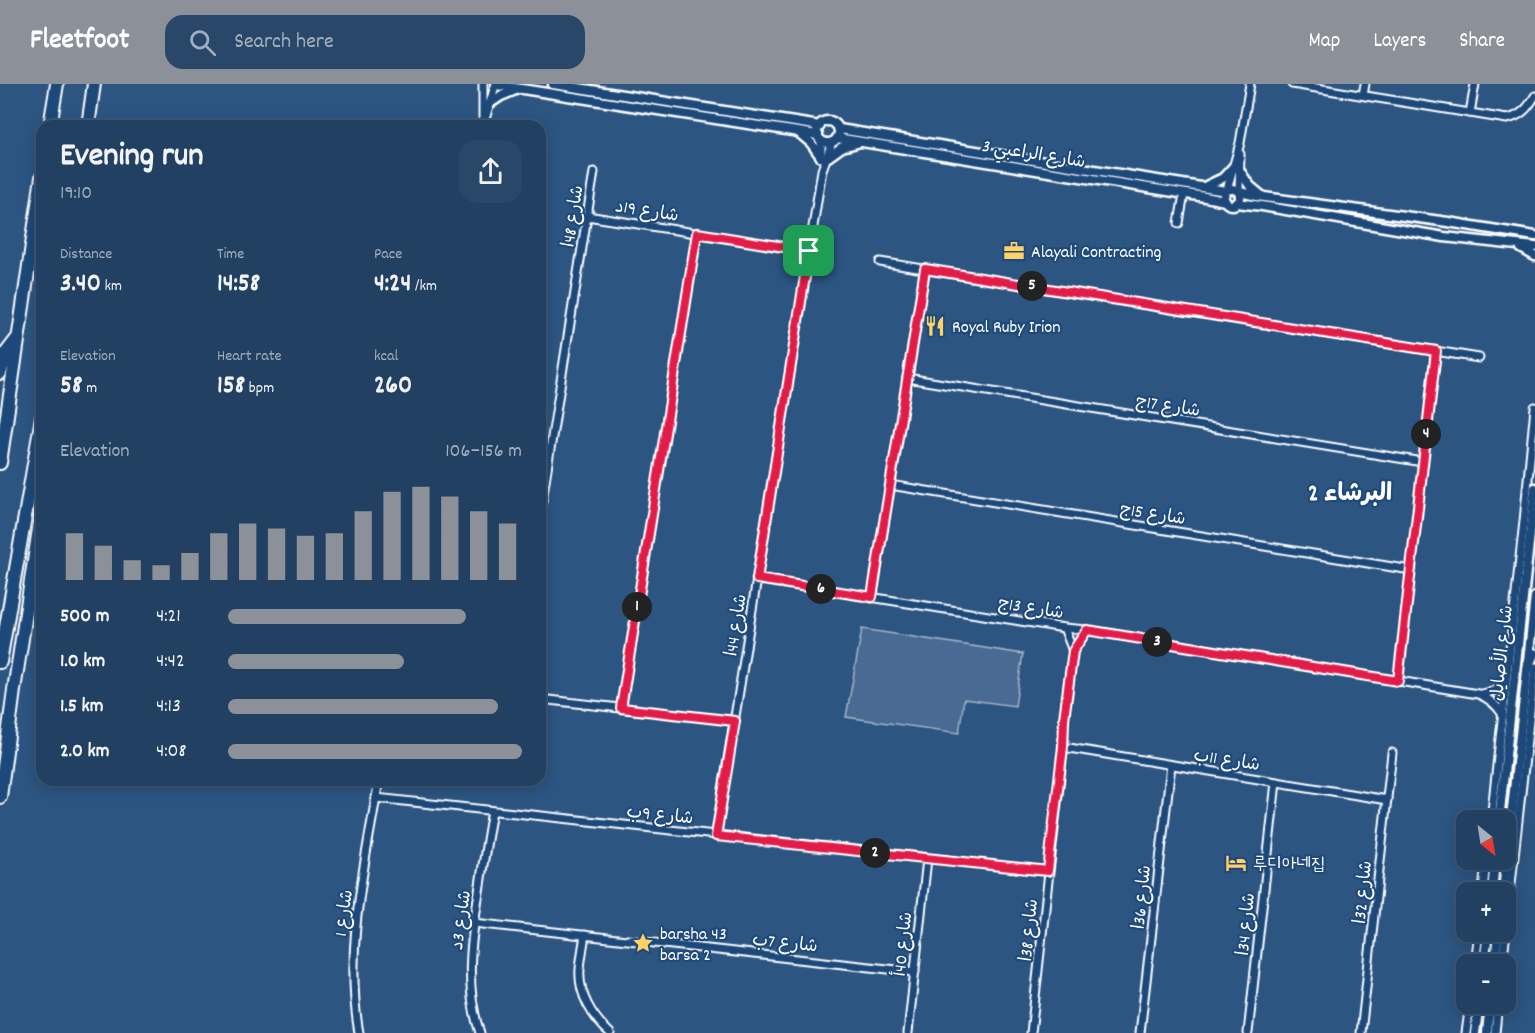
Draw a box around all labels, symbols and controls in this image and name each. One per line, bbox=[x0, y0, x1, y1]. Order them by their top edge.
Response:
search box bbox=[165, 15, 585, 69]
text: Fleetfoot bbox=[30, 22, 129, 62]
icon: search bbox=[186, 26, 219, 59]
text: Search here bbox=[234, 27, 334, 58]
text: Map bbox=[1309, 27, 1340, 57]
text: Layers bbox=[1373, 27, 1426, 57]
text: Share bbox=[1459, 27, 1505, 57]
text: Evening run bbox=[60, 134, 204, 181]
street label: شارع الراعبي 3 bbox=[980, 135, 1087, 177]
button: share bbox=[459, 140, 522, 203]
text: 19:10 bbox=[60, 180, 92, 208]
street label: شارع 48ا bbox=[557, 184, 592, 249]
street label: شارع 19د bbox=[613, 195, 680, 230]
pin bbox=[783, 225, 834, 276]
icon: arrive bbox=[792, 234, 825, 267]
office icon: Alayali Contracting bbox=[1002, 239, 1026, 263]
place label: Alayali Contracting bbox=[1031, 241, 1161, 266]
text: Distance bbox=[60, 243, 112, 266]
text: Time bbox=[217, 243, 244, 266]
text: Pace bbox=[374, 243, 402, 266]
text: 3.40 bbox=[60, 266, 101, 303]
text: 14:58 bbox=[217, 266, 260, 303]
text: 4:24 bbox=[374, 266, 411, 303]
pin: 5 bbox=[1017, 271, 1047, 301]
text: 5 bbox=[1028, 274, 1036, 297]
text: km bbox=[101, 275, 122, 298]
text: /km bbox=[411, 275, 437, 298]
restaurant icon: Royal Ruby Irion bbox=[923, 314, 947, 338]
place label: Royal Ruby Irion bbox=[952, 316, 1061, 341]
text: Elevation bbox=[60, 345, 116, 368]
text: Heart rate bbox=[217, 345, 282, 368]
text: kcal bbox=[374, 345, 398, 368]
text: 58 bbox=[60, 368, 82, 405]
text: 158 bbox=[217, 368, 245, 405]
text: 260 bbox=[374, 368, 412, 405]
text: m bbox=[82, 377, 97, 400]
text: bpm bbox=[245, 377, 274, 400]
street label: شارع 17ج bbox=[1134, 390, 1202, 425]
pin: 4 bbox=[1411, 419, 1441, 449]
text: 4 bbox=[1423, 422, 1429, 445]
text: Elevation bbox=[60, 438, 130, 466]
text: 106–156 m bbox=[445, 438, 522, 466]
district label: البرشاء 2 bbox=[1308, 478, 1392, 512]
street label: شارع 15ج bbox=[1118, 498, 1187, 533]
pin: 6 bbox=[806, 574, 836, 604]
text: 6 bbox=[817, 577, 825, 600]
pin: 1 bbox=[622, 592, 652, 622]
street label: شارع 13ج bbox=[996, 592, 1065, 627]
street label: شارع 44ا bbox=[720, 593, 755, 658]
text: 1 bbox=[635, 595, 639, 618]
text: 500 m bbox=[60, 603, 109, 631]
text: 4:21 bbox=[156, 603, 181, 631]
street label: شارع الأصايل bbox=[1484, 604, 1521, 703]
pin: 3 bbox=[1142, 627, 1172, 657]
text: 3 bbox=[1153, 630, 1161, 653]
text: 1.0 km bbox=[60, 648, 105, 676]
text: 4:42 bbox=[156, 648, 185, 676]
text: 1.5 km bbox=[60, 693, 103, 721]
text: 4:13 bbox=[156, 693, 181, 721]
text: 2.0 km bbox=[60, 738, 109, 766]
text: 4:08 bbox=[156, 738, 187, 766]
street label: شارع 11ب bbox=[1192, 744, 1262, 779]
street label: شارع 9ب bbox=[625, 801, 694, 832]
north arrow bbox=[1456, 810, 1516, 870]
map controls bbox=[1456, 810, 1516, 1014]
pin: 2 bbox=[860, 838, 890, 868]
text: 2 bbox=[872, 841, 879, 864]
hotel icon: 루디아네집 bbox=[1224, 851, 1248, 875]
place label: 루디아네집 bbox=[1253, 853, 1325, 878]
street label: شارع 32ا bbox=[1349, 859, 1380, 925]
street label: شارع 36ا bbox=[1128, 864, 1159, 931]
button: + bbox=[1456, 882, 1516, 942]
street label: شارع 1 bbox=[330, 888, 361, 938]
street label: شارع 3د bbox=[446, 889, 479, 952]
street label: شارع 34ا bbox=[1232, 892, 1263, 957]
street label: شارع 38ا bbox=[1015, 898, 1046, 963]
street label: شارع 40أ bbox=[889, 911, 920, 978]
place label: barsha 43 barsa 2 bbox=[660, 923, 727, 969]
street label: شارع 7ب bbox=[751, 929, 819, 960]
place icon: barsha 43 barsa 2 bbox=[631, 931, 655, 955]
button: − bbox=[1456, 954, 1516, 1014]

